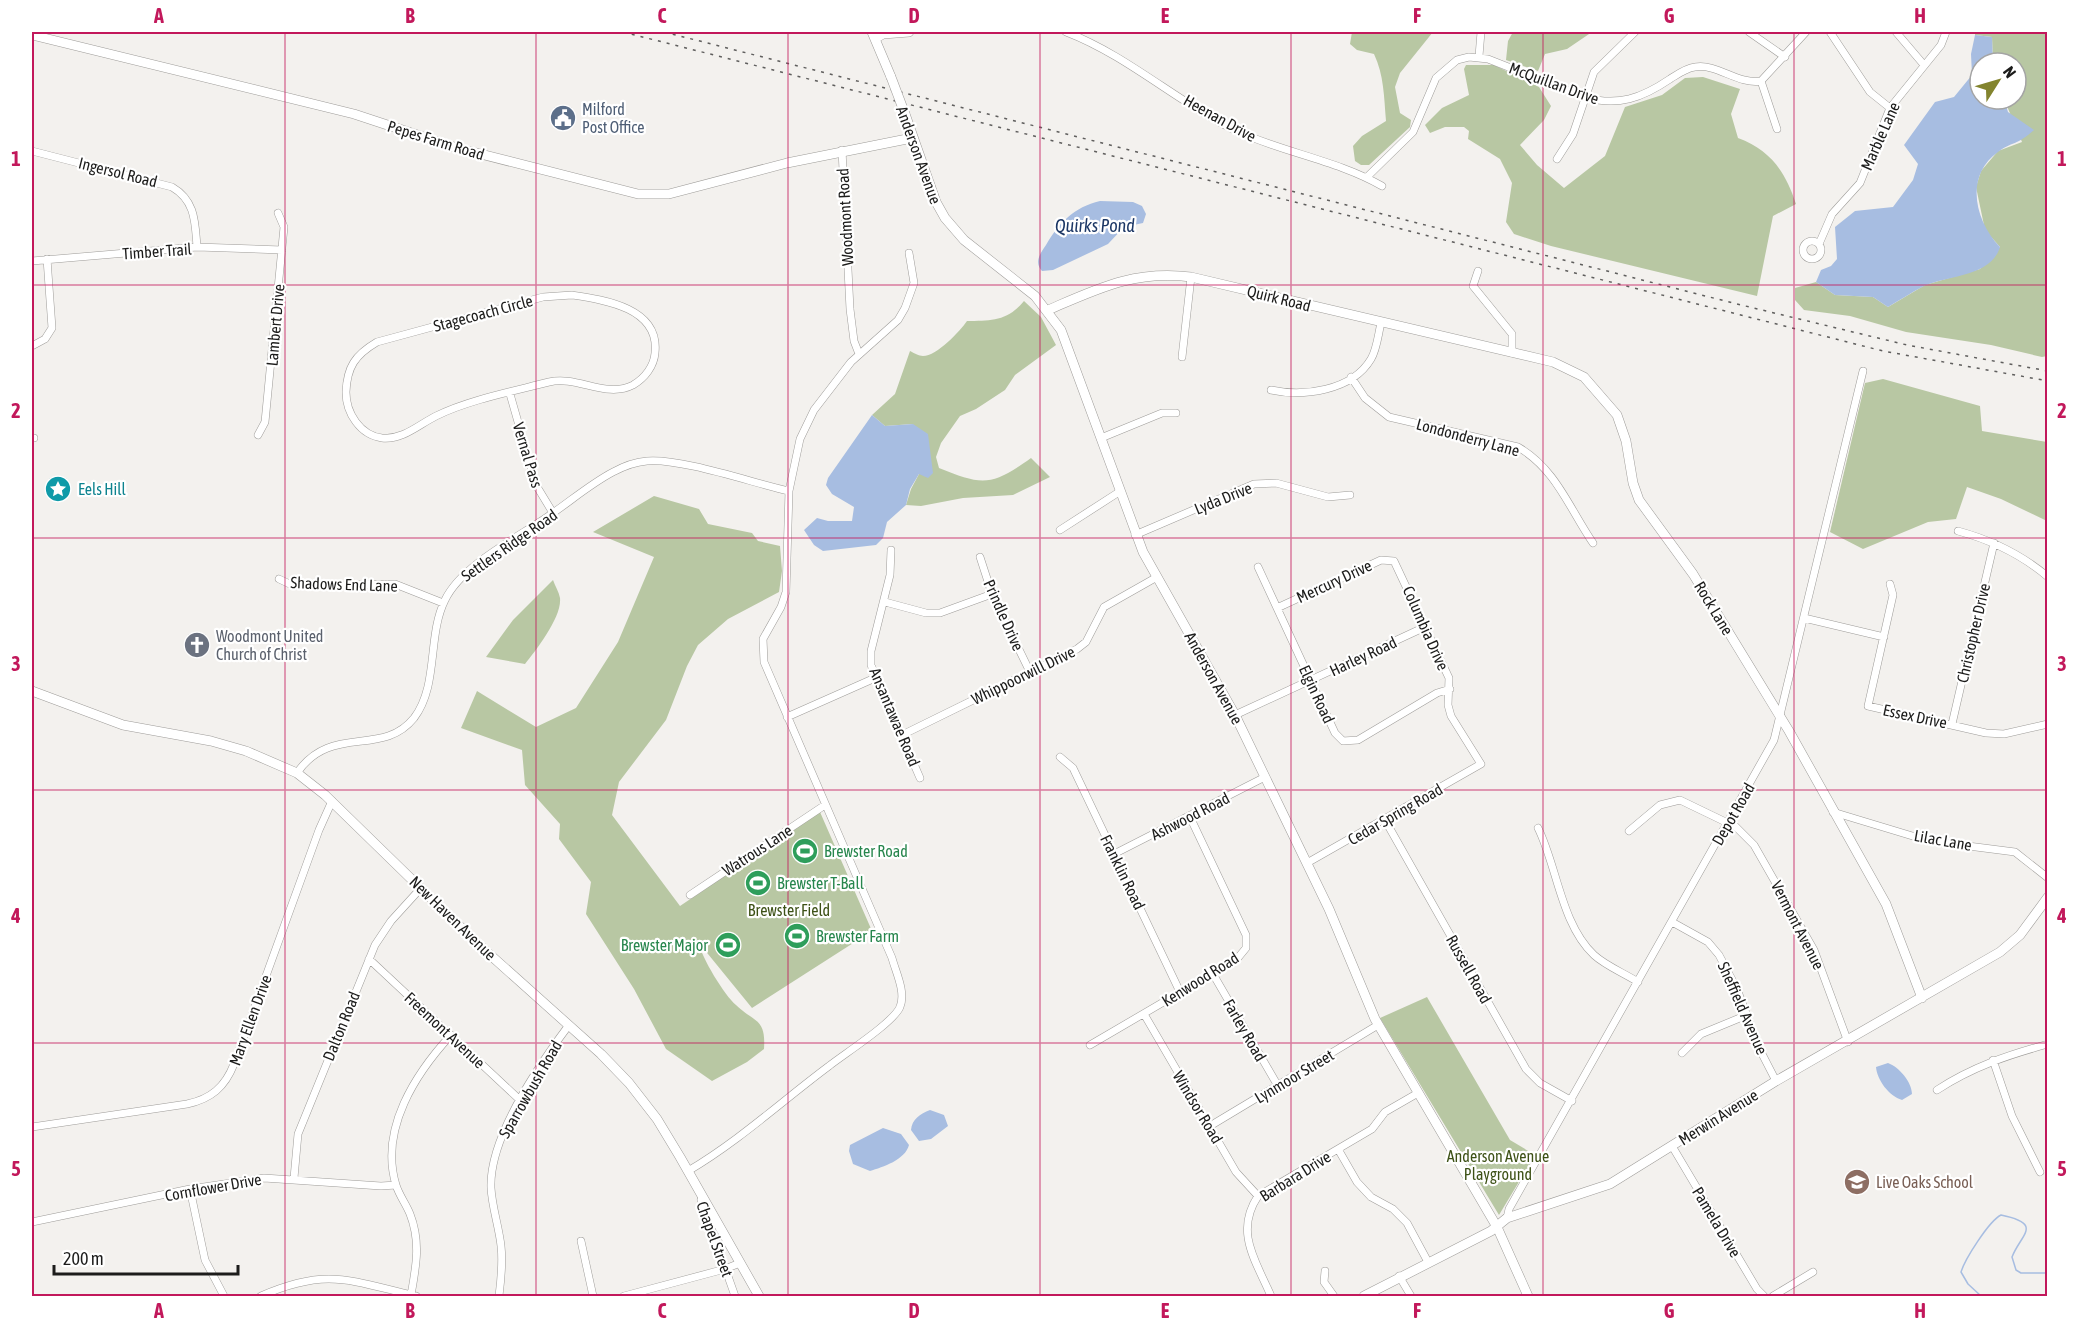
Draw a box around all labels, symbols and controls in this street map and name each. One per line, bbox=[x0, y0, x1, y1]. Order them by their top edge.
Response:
text: A bbox=[153, 4, 164, 27]
text: B bbox=[405, 4, 415, 27]
text: C bbox=[658, 4, 667, 27]
text: D bbox=[908, 4, 920, 27]
text: E bbox=[1161, 4, 1170, 27]
text: F bbox=[1413, 4, 1421, 27]
text: G bbox=[1664, 4, 1675, 27]
text: H bbox=[1914, 4, 1926, 27]
north arrow bbox=[1968, 51, 2028, 111]
street label: McQuillan Drive bbox=[1507, 58, 1601, 108]
text: N bbox=[2000, 63, 2020, 81]
street label: Heenan Drive bbox=[1181, 91, 1259, 145]
street label: Marble Lane bbox=[1857, 99, 1903, 173]
place label: Milford Post Office bbox=[582, 100, 645, 136]
public building icon: Milford Post Office bbox=[548, 103, 578, 133]
street label: Anderson Avenue bbox=[893, 104, 945, 206]
street label: Pepes Farm Road bbox=[385, 117, 487, 164]
text: 1 bbox=[11, 147, 21, 170]
text: 1 bbox=[2057, 147, 2067, 170]
street label: Ingersol Road bbox=[77, 154, 159, 191]
street label: Woodmont Road bbox=[833, 168, 857, 266]
water label: Quirks Pond bbox=[1055, 215, 1135, 236]
street label: Timber Trail bbox=[122, 240, 193, 262]
street label: Quirk Road bbox=[1245, 281, 1313, 315]
street label: Lambert Drive bbox=[262, 283, 288, 367]
street label: Stagecoach Circle bbox=[431, 291, 535, 336]
text: 2 bbox=[11, 399, 21, 422]
text: 2 bbox=[2057, 399, 2067, 422]
street label: Londonderry Lane bbox=[1414, 415, 1522, 460]
street label: Vernal Pass bbox=[510, 420, 547, 490]
place icon: Eels Hill bbox=[43, 474, 73, 504]
street label: Lyda Drive bbox=[1192, 478, 1255, 519]
place label: Eels Hill bbox=[78, 480, 126, 498]
street label: Settlers Ridge Road bbox=[458, 505, 561, 586]
street label: Mercury Drive bbox=[1294, 556, 1375, 607]
street label: Shadows End Lane bbox=[290, 573, 398, 595]
street label: Prindle Drive bbox=[980, 577, 1028, 653]
street label: Rock Lane bbox=[1691, 578, 1737, 638]
street label: Christopher Drive bbox=[1953, 581, 1994, 685]
street label: Columbia Drive bbox=[1399, 583, 1453, 673]
place label: Woodmont United Church of Christ bbox=[216, 627, 323, 663]
street label: Anderson Avenue bbox=[1181, 629, 1247, 727]
church icon: Woodmont United Church of Christ bbox=[182, 630, 212, 660]
street label: Harley Road bbox=[1327, 633, 1400, 680]
street label: Whippoorwill Drive bbox=[968, 642, 1078, 709]
text: 3 bbox=[11, 652, 21, 675]
text: 3 bbox=[2057, 652, 2067, 675]
street label: Elgin Road bbox=[1295, 662, 1338, 726]
street label: Ansantawae Road bbox=[866, 665, 924, 769]
street label: Essex Drive bbox=[1881, 700, 1949, 732]
street label: Cedar Spring Road bbox=[1344, 780, 1446, 849]
street label: Depot Road bbox=[1708, 780, 1759, 849]
street label: Ashwood Road bbox=[1148, 788, 1232, 844]
street label: Watrous Lane bbox=[719, 821, 795, 879]
street label: Lilac Lane bbox=[1913, 826, 1973, 854]
street label: Franklin Road bbox=[1097, 832, 1149, 912]
sports icon: Brewster Road bbox=[790, 836, 820, 866]
place label: Brewster Road bbox=[824, 842, 908, 860]
sports icon: Brewster T-Ball bbox=[743, 868, 773, 898]
street label: New Haven Avenue bbox=[406, 872, 500, 964]
place label: Brewster T-Ball bbox=[777, 874, 865, 892]
street label: Vermont Avenue bbox=[1768, 878, 1828, 972]
park label: Brewster Field bbox=[748, 901, 830, 919]
text: 4 bbox=[10, 904, 21, 927]
text: 4 bbox=[2056, 904, 2067, 927]
sports icon: Brewster Farm bbox=[782, 921, 812, 951]
place label: Brewster Farm bbox=[816, 927, 899, 945]
sports icon: Brewster Major bbox=[713, 930, 743, 960]
street label: Russell Road bbox=[1443, 932, 1495, 1006]
place label: Brewster Major bbox=[621, 936, 708, 955]
street label: Kenwood Road bbox=[1158, 948, 1242, 1010]
street label: Sheffield Avenue bbox=[1715, 959, 1771, 1057]
street label: Mary Ellen Drive bbox=[225, 972, 276, 1068]
street label: Freemont Avenue bbox=[401, 988, 489, 1072]
street label: Dalton Road bbox=[319, 989, 363, 1063]
street label: Farley Road bbox=[1219, 996, 1270, 1065]
street label: Sparrowbush Road bbox=[495, 1037, 566, 1141]
street label: Lynmoor Street bbox=[1251, 1045, 1337, 1107]
street label: Windsor Road bbox=[1169, 1068, 1227, 1146]
street label: Merwin Avenue bbox=[1675, 1085, 1761, 1149]
street label: Barbara Drive bbox=[1256, 1147, 1334, 1205]
park label: Anderson Avenue Playground bbox=[1447, 1147, 1549, 1184]
text: 5 bbox=[11, 1157, 21, 1180]
text: 5 bbox=[2057, 1157, 2067, 1180]
school or university icon: Live Oaks School bbox=[1842, 1167, 1872, 1197]
street label: Cornflower Drive bbox=[163, 1170, 263, 1204]
place label: Live Oaks School bbox=[1876, 1173, 1974, 1191]
street label: Pamela Drive bbox=[1689, 1184, 1745, 1260]
street label: Chapel Street bbox=[692, 1199, 737, 1280]
scale bar bbox=[54, 1238, 238, 1276]
text: 200 m bbox=[63, 1248, 104, 1269]
text: A bbox=[153, 1299, 164, 1322]
text: B bbox=[405, 1299, 415, 1322]
text: C bbox=[658, 1299, 667, 1322]
text: D bbox=[908, 1299, 920, 1322]
text: E bbox=[1161, 1299, 1170, 1322]
text: F bbox=[1413, 1299, 1421, 1322]
text: G bbox=[1664, 1299, 1675, 1322]
text: H bbox=[1914, 1299, 1926, 1322]

